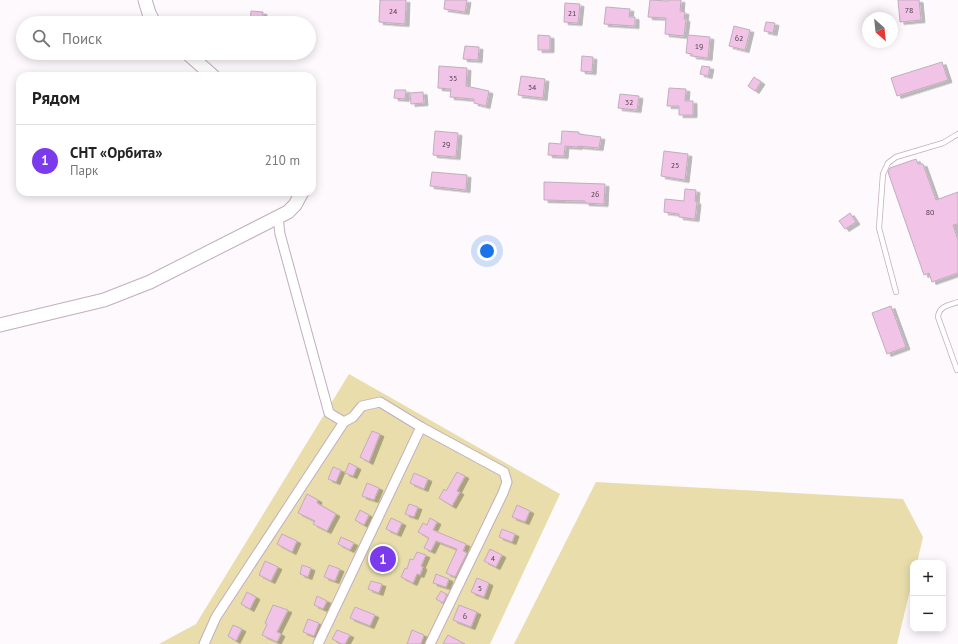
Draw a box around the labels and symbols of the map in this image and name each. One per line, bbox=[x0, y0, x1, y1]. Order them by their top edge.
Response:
house number: 78 bbox=[905, 5, 913, 15]
house number: 24 bbox=[389, 6, 398, 16]
house number: 21 bbox=[568, 8, 576, 18]
north arrow bbox=[862, 12, 898, 48]
house number: 62 bbox=[735, 33, 743, 43]
house number: 19 bbox=[695, 41, 703, 51]
house number: 35 bbox=[449, 73, 457, 83]
house number: 34 bbox=[528, 82, 537, 92]
house number: 32 bbox=[625, 97, 633, 107]
house number: 29 bbox=[442, 139, 450, 149]
house number: 25 bbox=[671, 160, 679, 170]
house number: 26 bbox=[591, 189, 599, 199]
house number: 80 bbox=[926, 207, 935, 217]
your location bbox=[477, 241, 497, 261]
pin: 1 bbox=[370, 544, 396, 574]
house number: 4 bbox=[491, 553, 496, 563]
house number: 5 bbox=[478, 583, 482, 593]
house number: 6 bbox=[463, 611, 467, 621]

